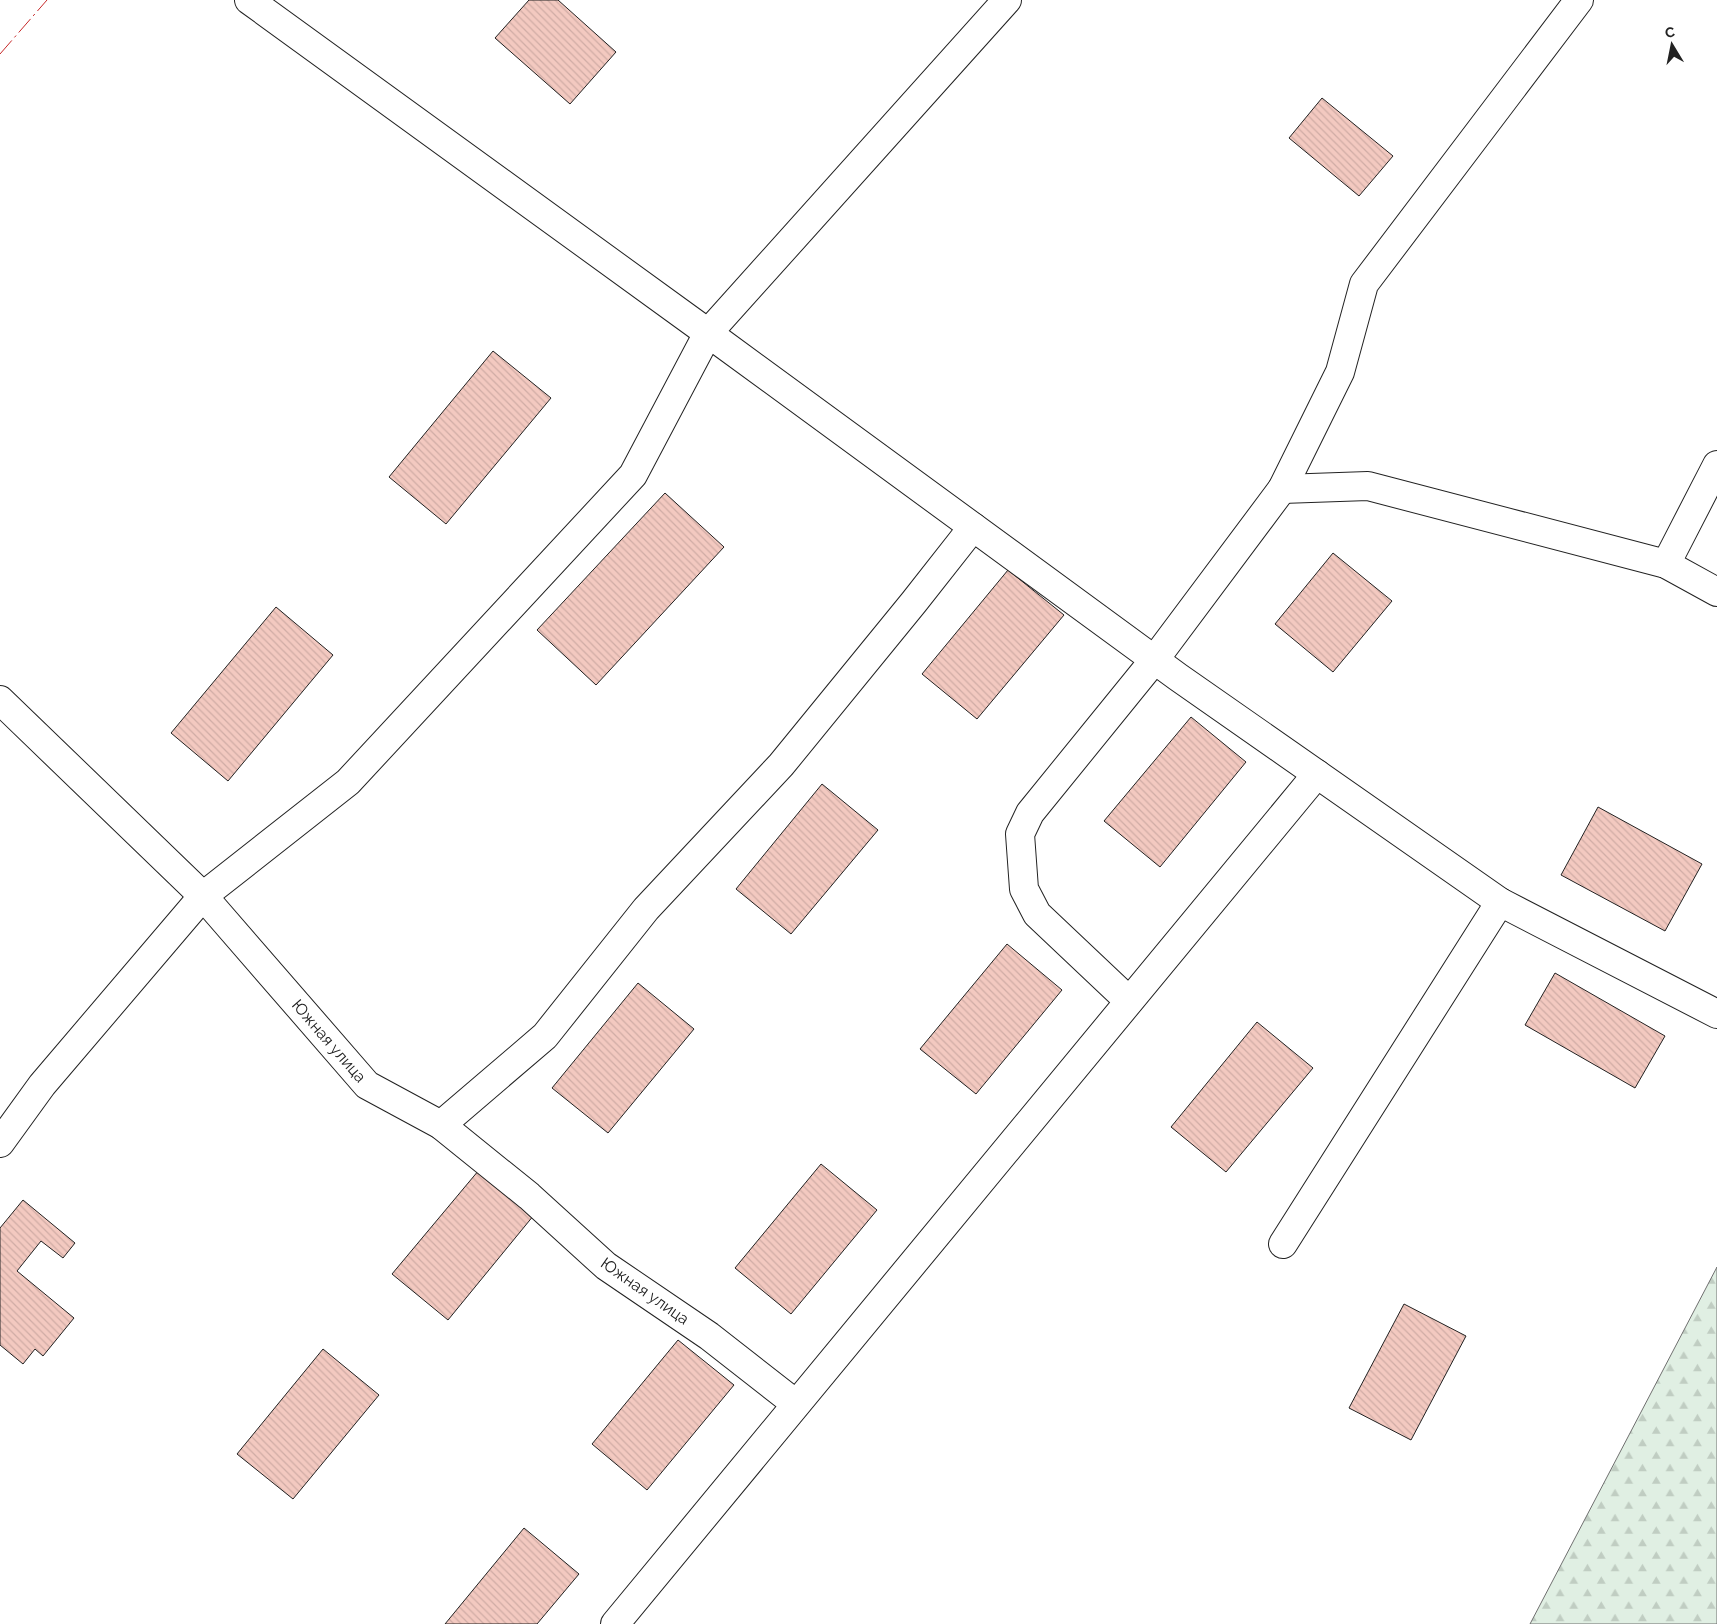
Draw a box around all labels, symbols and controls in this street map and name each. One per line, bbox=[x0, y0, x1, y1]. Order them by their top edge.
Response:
north arrow bbox=[1647, 20, 1697, 70]
text: С bbox=[1664, 23, 1676, 41]
street label: Южная улица bbox=[288, 996, 370, 1086]
street label: Южная улица bbox=[597, 1254, 693, 1328]

